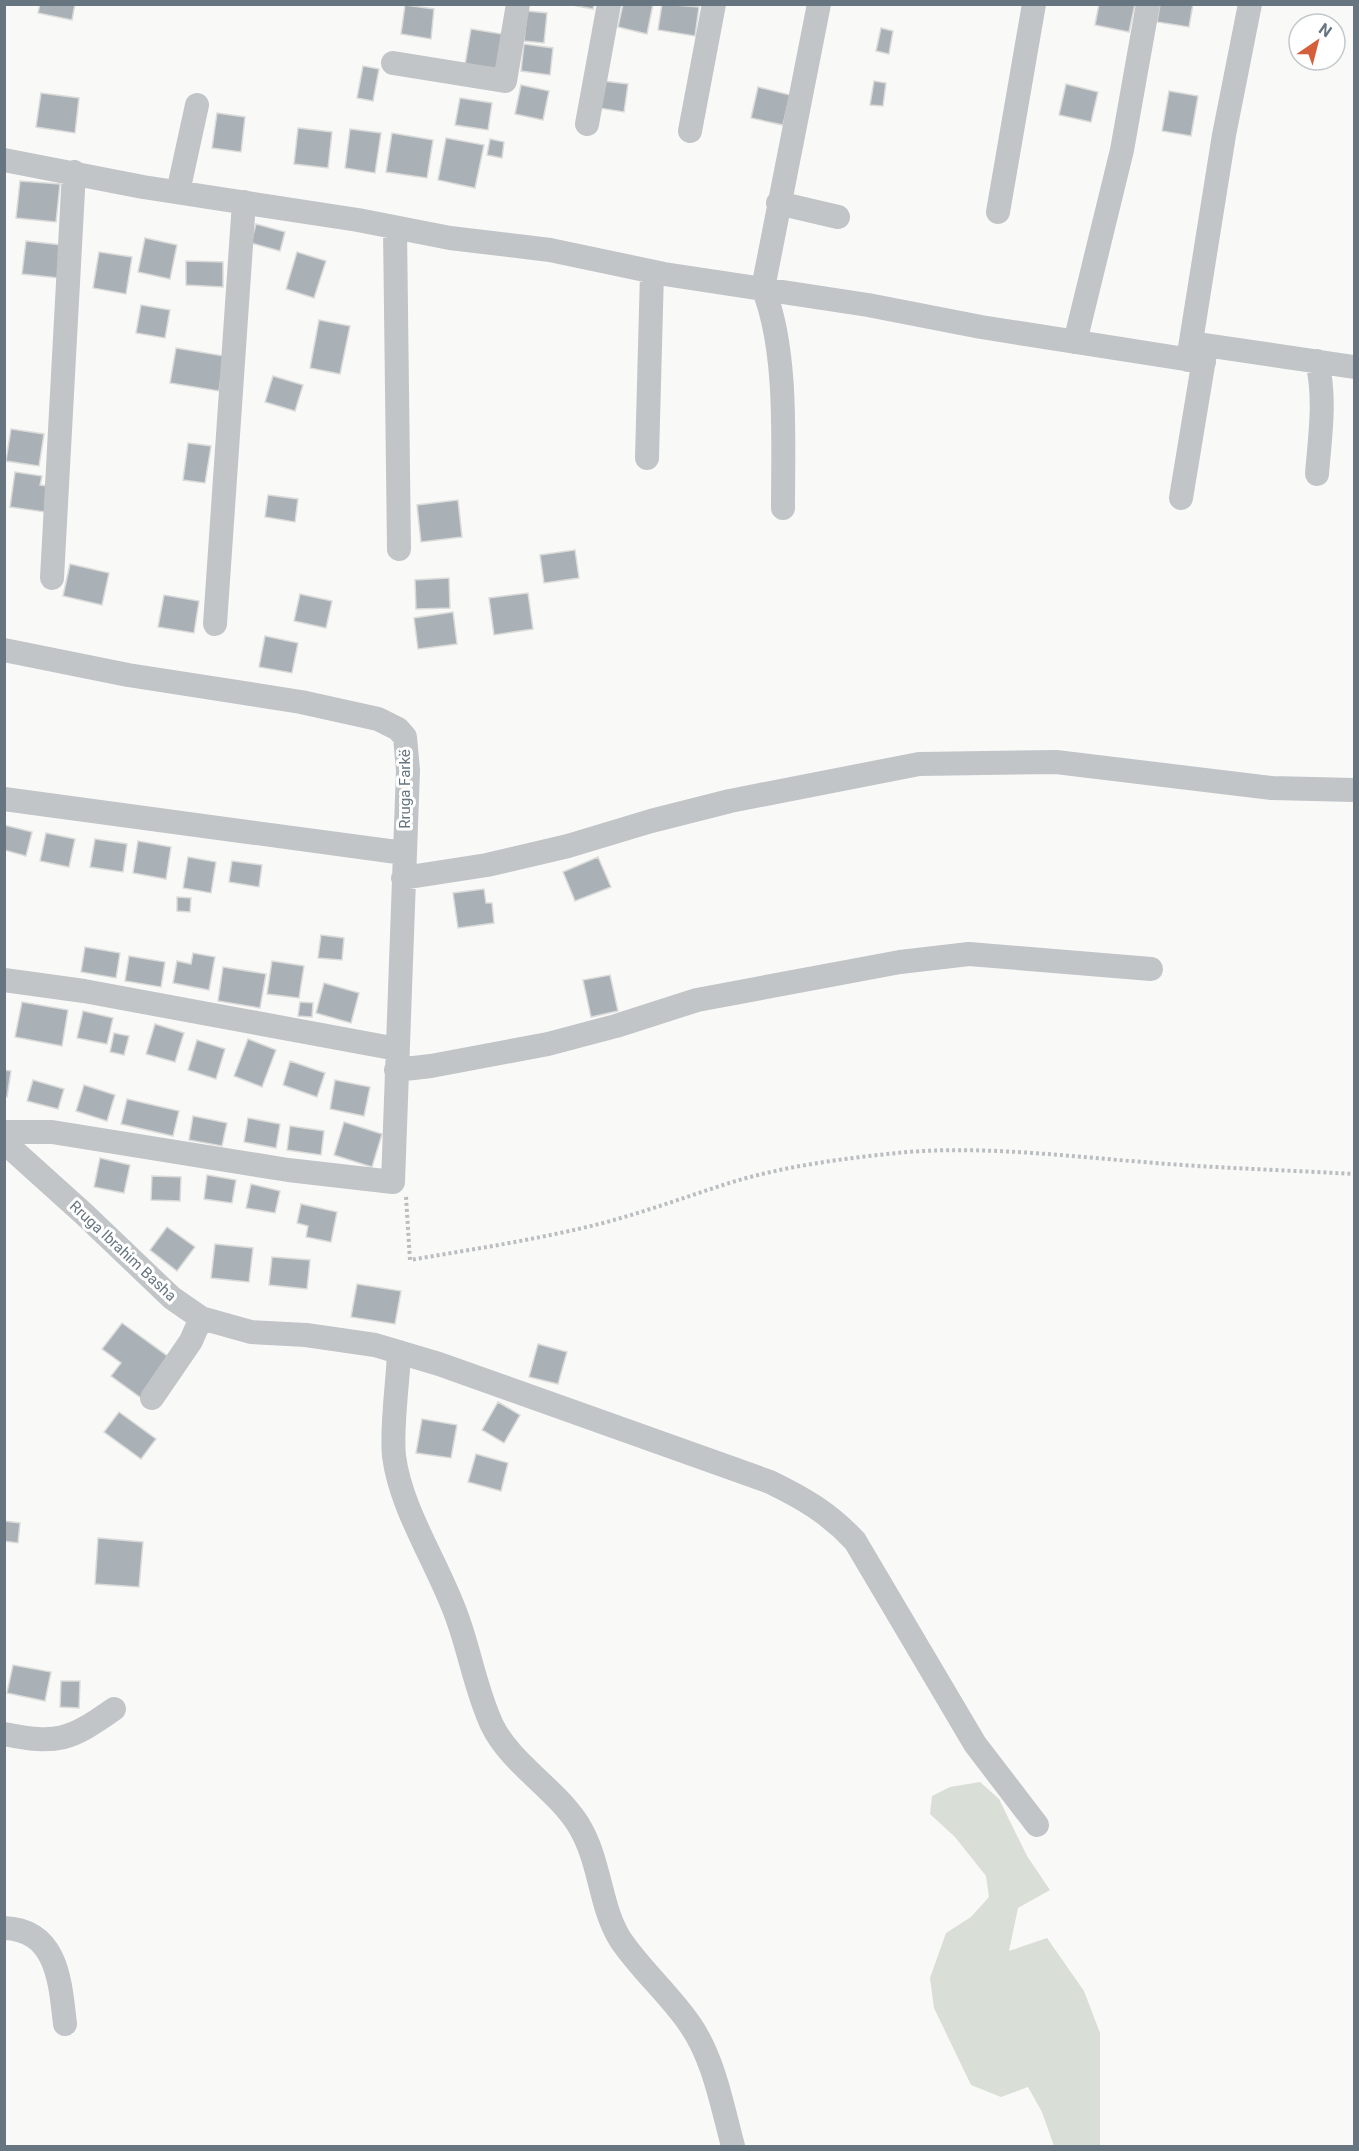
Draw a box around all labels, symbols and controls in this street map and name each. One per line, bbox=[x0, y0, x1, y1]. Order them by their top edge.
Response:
north arrow bbox=[1287, 12, 1347, 72]
text: N bbox=[1315, 19, 1335, 41]
street label: Rruga Farkë bbox=[396, 749, 414, 829]
street label: Rruga Ibrahim Basha bbox=[66, 1197, 180, 1305]

